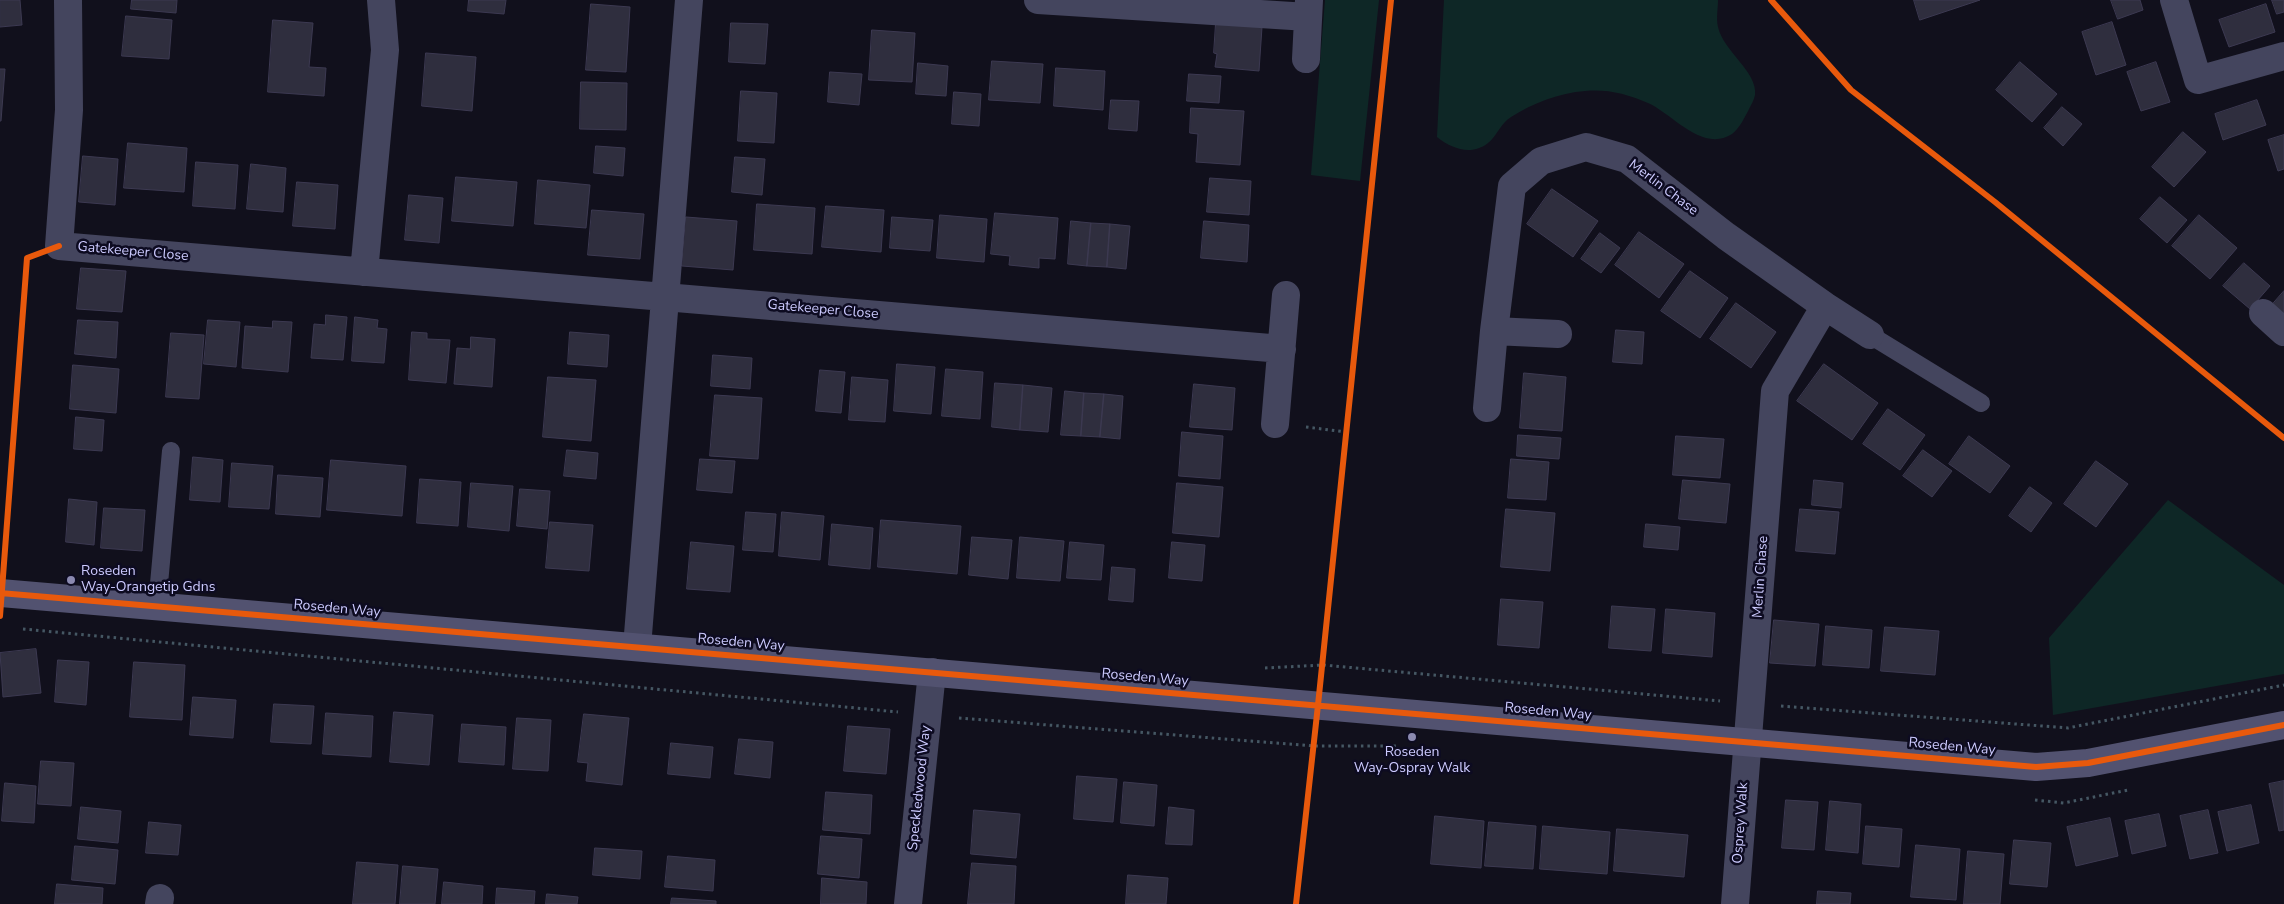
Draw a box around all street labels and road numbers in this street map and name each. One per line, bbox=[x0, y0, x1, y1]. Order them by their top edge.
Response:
street label: Merlin Chase bbox=[1625, 157, 1701, 219]
street label: Gatekeeper Close bbox=[77, 239, 189, 265]
street label: Gatekeeper Close bbox=[767, 297, 879, 323]
street label: Merlin Chase bbox=[1750, 535, 1772, 619]
street label: Roseden Way bbox=[293, 597, 381, 621]
street label: Roseden Way bbox=[697, 631, 785, 655]
street label: Roseden Way bbox=[1101, 666, 1189, 690]
street label: Roseden Way bbox=[1504, 700, 1592, 724]
street label: Speckledwood Way bbox=[905, 725, 935, 851]
street label: Roseden Way bbox=[1908, 735, 1996, 759]
street label: Osprey Walk bbox=[1730, 782, 1752, 864]

